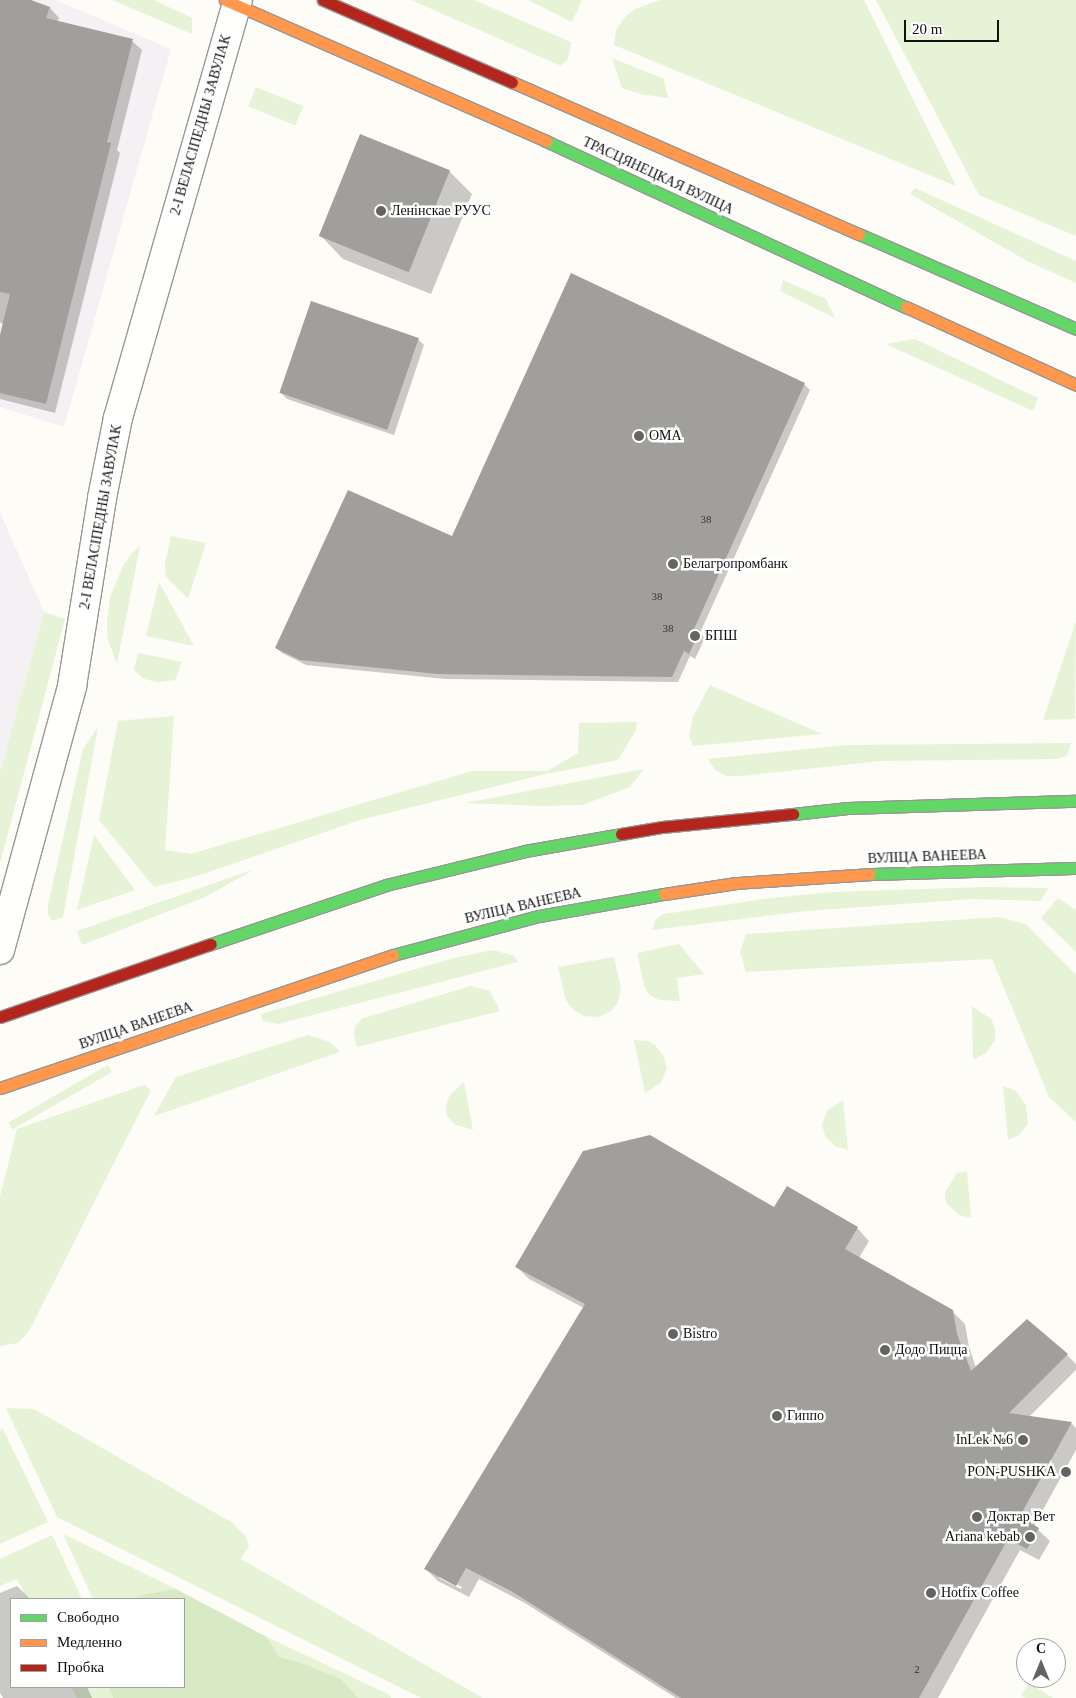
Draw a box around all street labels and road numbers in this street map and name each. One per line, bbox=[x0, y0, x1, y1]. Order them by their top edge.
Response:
street label: 2-І ВЕЛАСІПЕДНЫ ЗАВУЛАК bbox=[167, 33, 235, 217]
street label: ТРАСЦЯНЕЦКАЯ ВУЛІЦА bbox=[580, 134, 736, 218]
street label: 2-І ВЕЛАСІПЕДНЫ ЗАВУЛАК bbox=[76, 423, 126, 611]
street label: ВУЛІЦА ВАНЕЕВА bbox=[867, 847, 987, 867]
street label: ВУЛІЦА ВАНЕЕВА bbox=[463, 884, 583, 928]
street label: ВУЛІЦА ВАНЕЕВА bbox=[77, 999, 195, 1053]

